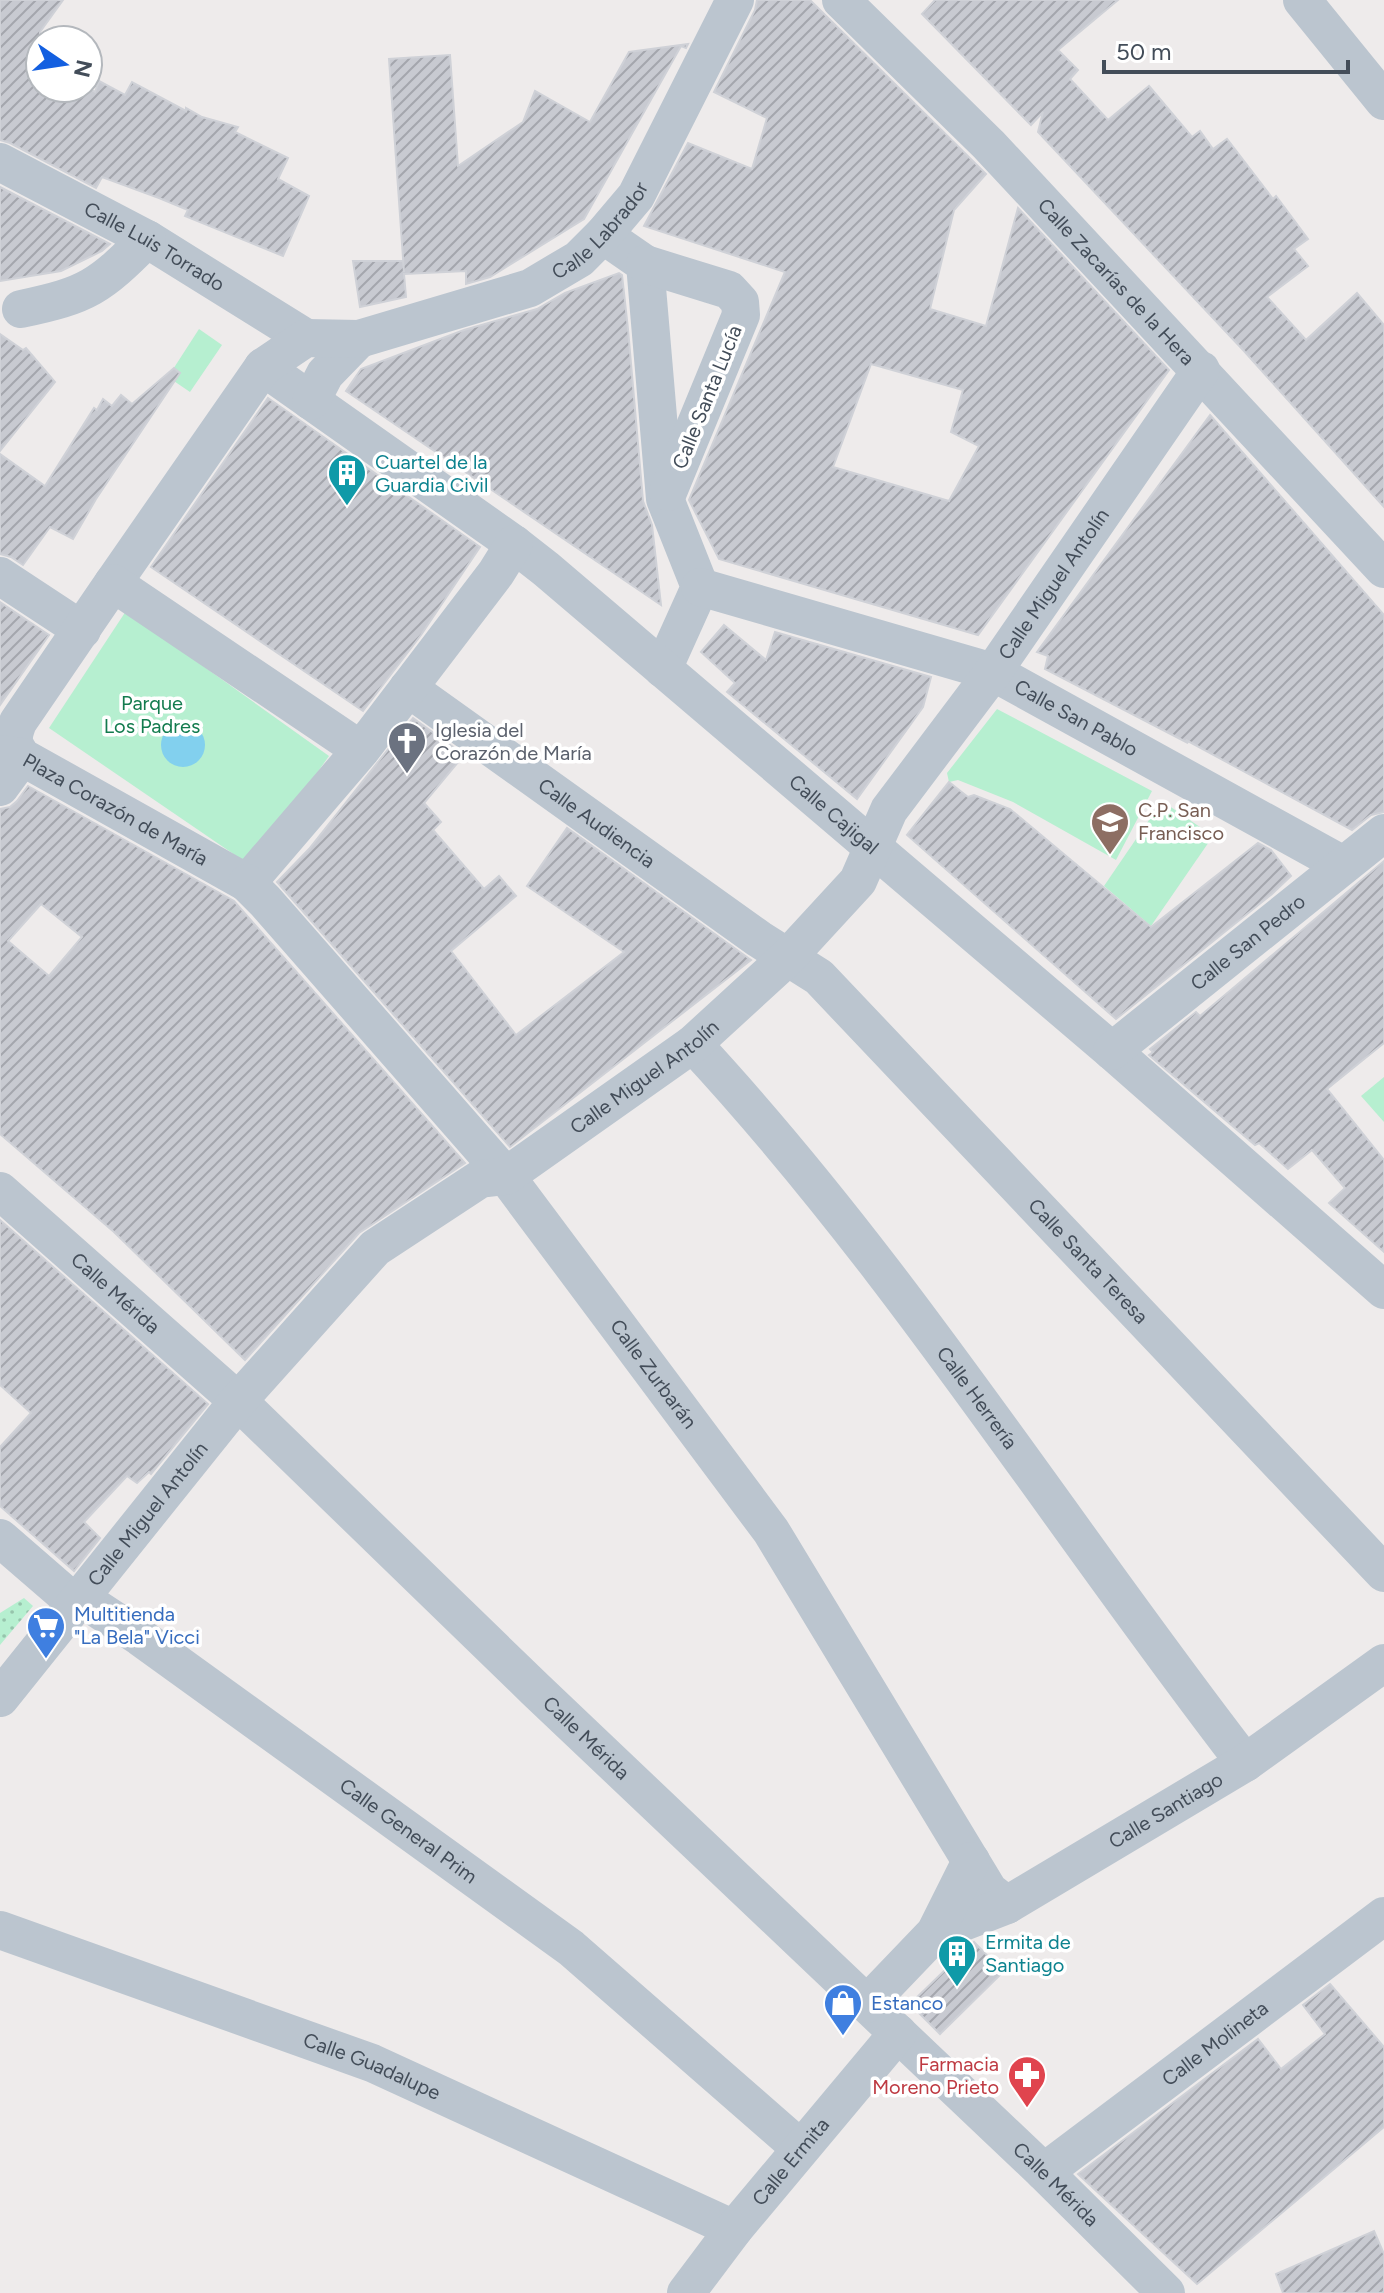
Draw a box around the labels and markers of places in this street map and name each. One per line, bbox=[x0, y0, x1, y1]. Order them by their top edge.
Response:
place label: Cuartel de la Guardia Civil bbox=[375, 450, 488, 497]
building icon: Cuartel de la Guardia Civil bbox=[326, 452, 368, 507]
place label: Iglesia del Corazón de María bbox=[435, 718, 592, 765]
church icon: Iglesia del Corazón de María bbox=[386, 720, 428, 775]
place label: C.P. San Francisco bbox=[1138, 798, 1224, 845]
school or university icon: C.P. San Francisco bbox=[1089, 801, 1131, 856]
place label: Multitienda "La Bela" Vicci bbox=[74, 1602, 200, 1649]
supermarket icon: Multitienda "La Bela" Vicci bbox=[25, 1605, 67, 1660]
place label: Ermita de Santiago bbox=[985, 1930, 1071, 1977]
building icon: Ermita de Santiago bbox=[936, 1933, 978, 1988]
shop icon: Estanco bbox=[822, 1982, 864, 2037]
place label: Estanco bbox=[871, 1991, 943, 2015]
place label: Farmacia Moreno Prieto bbox=[872, 2052, 999, 2099]
pharmacy icon: Farmacia Moreno Prieto bbox=[1006, 2054, 1048, 2109]

